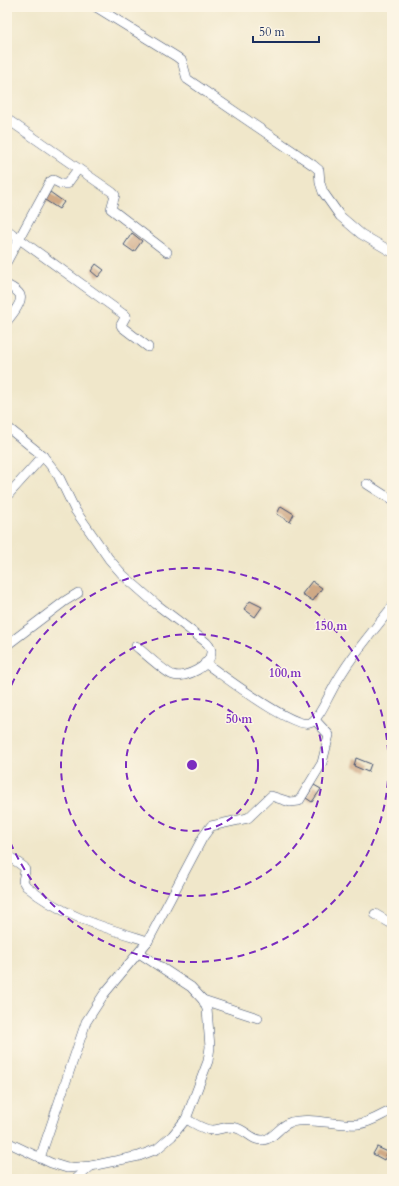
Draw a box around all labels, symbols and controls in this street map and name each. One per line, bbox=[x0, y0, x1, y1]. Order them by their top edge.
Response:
scale bar bbox=[253, 18, 319, 44]
text: 50 m bbox=[259, 24, 286, 40]
text: 150 m bbox=[315, 618, 348, 634]
text: 100 m bbox=[269, 665, 302, 681]
text: 50 m bbox=[226, 711, 253, 727]
centre of rings bbox=[185, 758, 199, 772]

